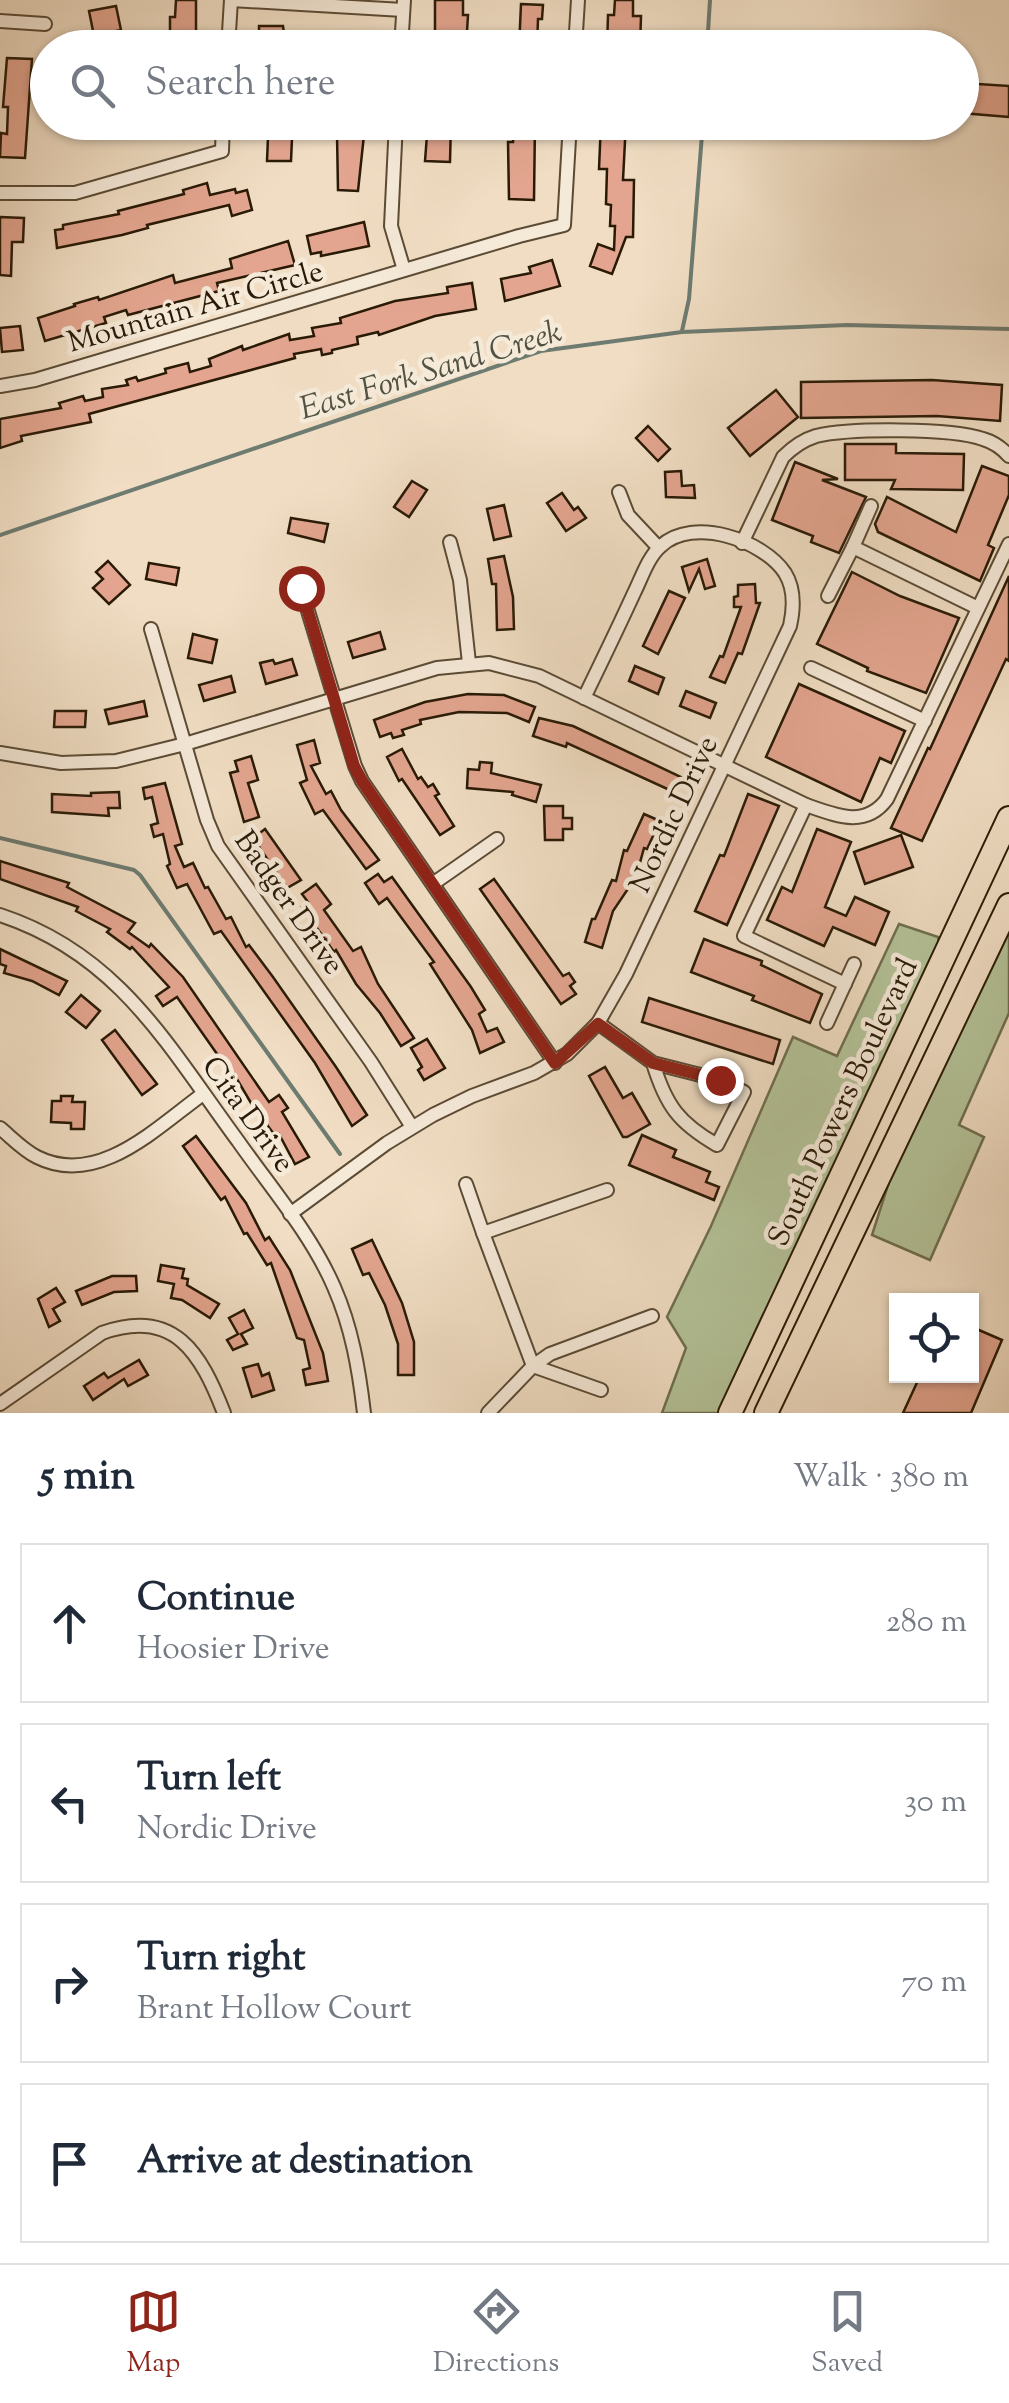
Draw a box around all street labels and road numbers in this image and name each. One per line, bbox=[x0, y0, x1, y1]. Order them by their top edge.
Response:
street label: Mountain Air Circle bbox=[63, 251, 329, 365]
street label: Nordic Drive bbox=[620, 730, 730, 901]
street label: Badger Drive bbox=[222, 823, 354, 984]
street label: South Powers Boulevard bbox=[759, 952, 930, 1254]
street label: Cita Drive bbox=[190, 1048, 304, 1183]

